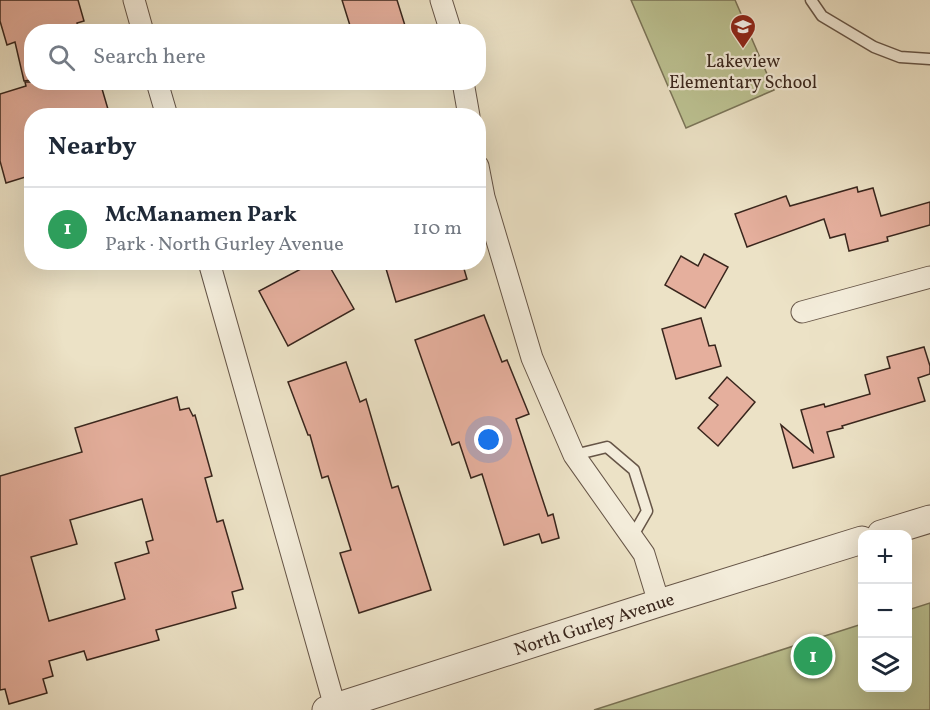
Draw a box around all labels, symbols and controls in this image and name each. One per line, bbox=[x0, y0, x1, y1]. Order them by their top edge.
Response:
school or university icon: Lakeview Elementary School bbox=[728, 12, 758, 50]
search box bbox=[24, 24, 486, 90]
icon: search bbox=[45, 41, 78, 74]
text: Search here bbox=[93, 42, 206, 73]
place label: Lakeview Elementary School bbox=[669, 50, 817, 96]
text: Nearby bbox=[48, 129, 137, 165]
text: McManamen Park bbox=[105, 200, 297, 231]
text: 1 bbox=[63, 215, 72, 243]
text: 110 m bbox=[413, 215, 462, 243]
text: Park · North Gurley Avenue bbox=[105, 231, 344, 259]
your location bbox=[474, 425, 503, 454]
map controls bbox=[858, 530, 912, 692]
button: + bbox=[858, 530, 912, 584]
button: − bbox=[858, 584, 912, 638]
street label: North Gurley Avenue bbox=[511, 588, 678, 663]
pin: 1 bbox=[794, 634, 832, 678]
button: layers bbox=[858, 638, 912, 692]

